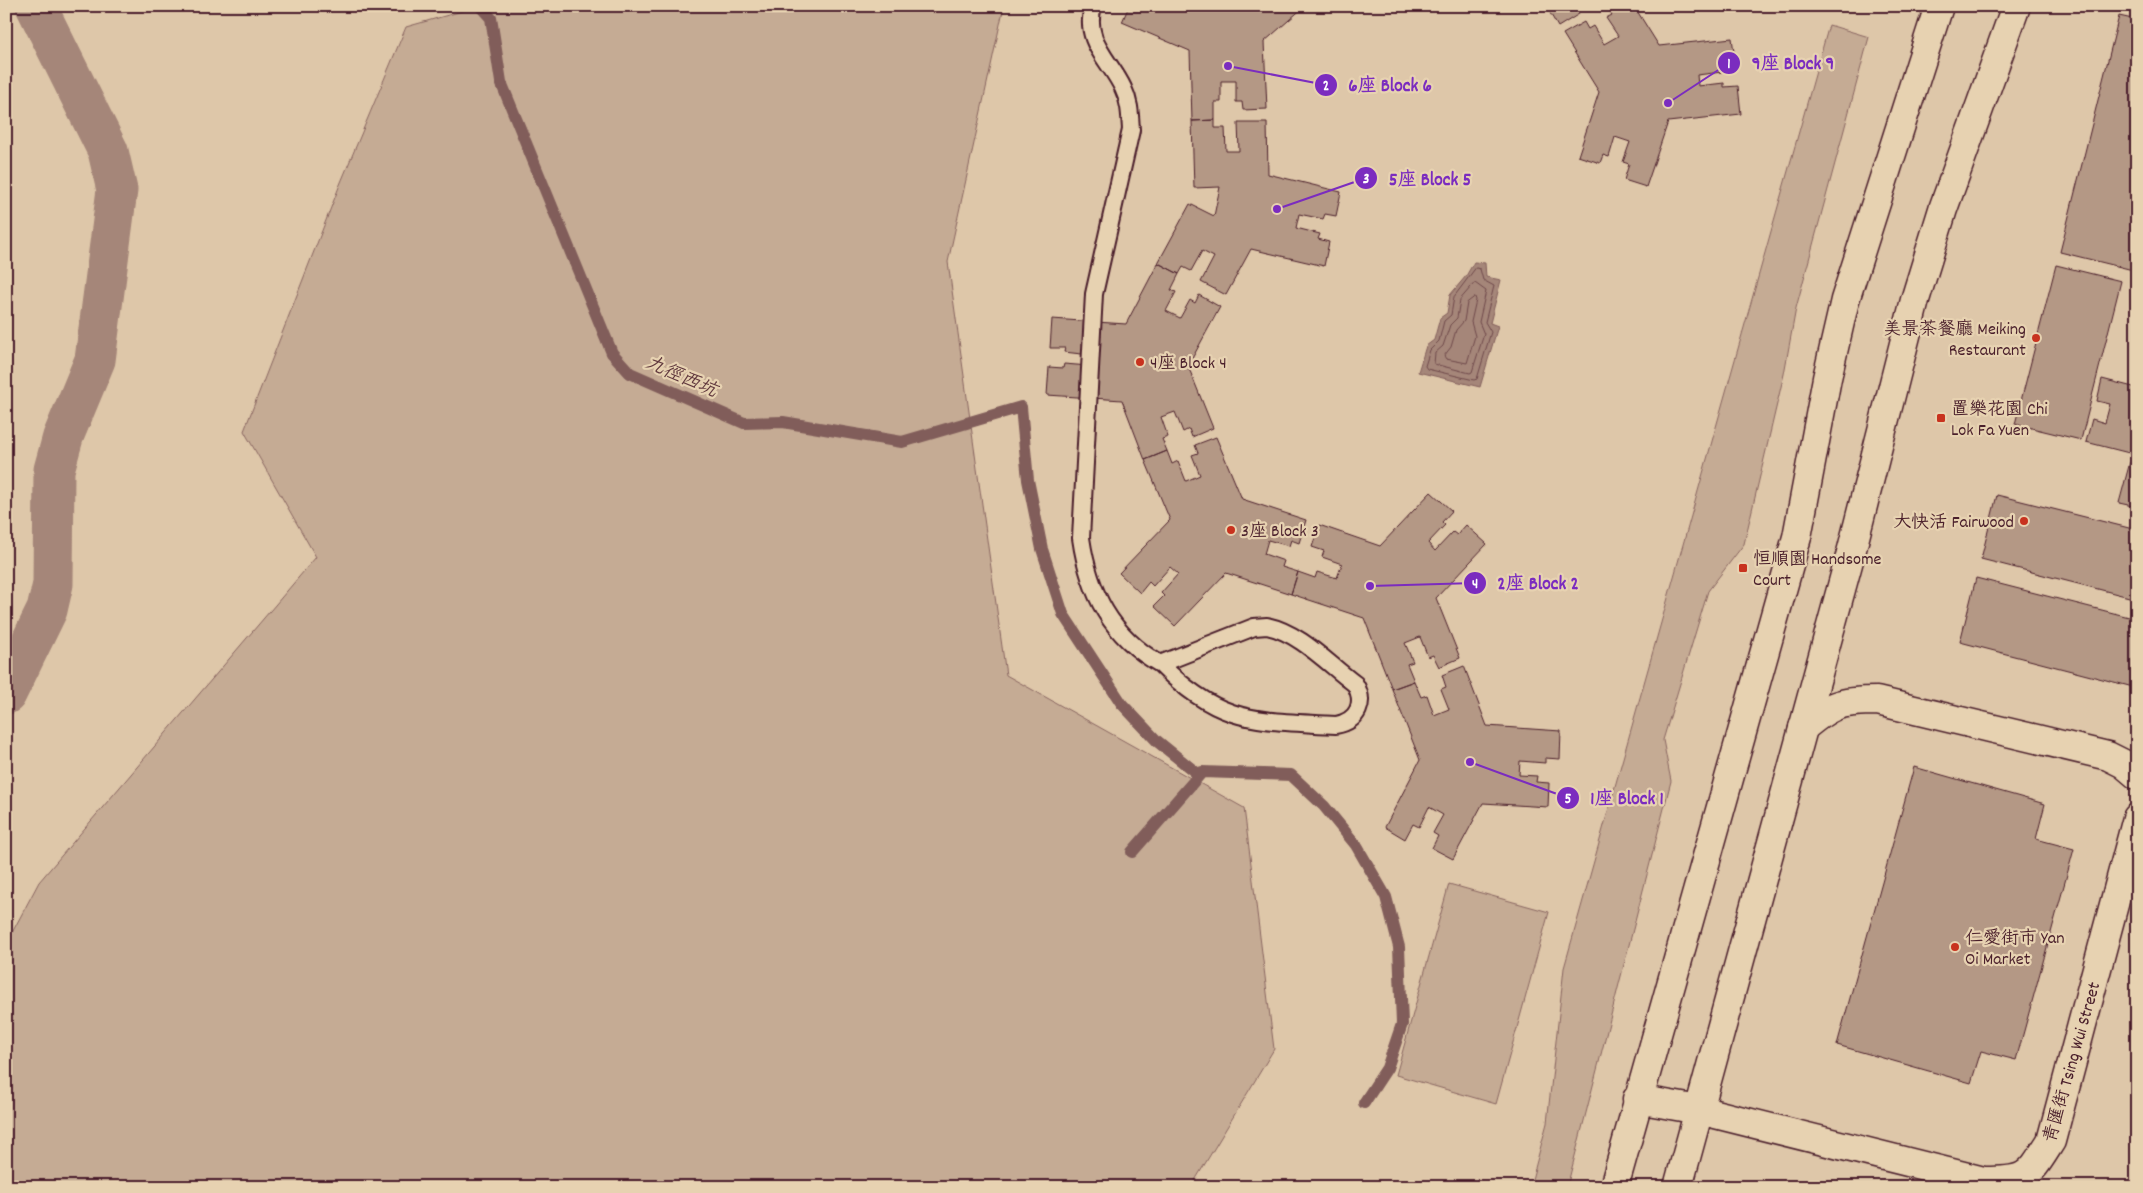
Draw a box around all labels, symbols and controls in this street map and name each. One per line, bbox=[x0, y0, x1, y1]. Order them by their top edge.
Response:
callout: 9座 Block 9 bbox=[1717, 46, 1844, 80]
text: 9座 Block 9 bbox=[1752, 52, 1834, 79]
text: 1 bbox=[1727, 54, 1731, 76]
callout: 6座 Block 6 bbox=[1313, 68, 1442, 102]
text: 6座 Block 6 bbox=[1348, 74, 1432, 101]
text: 2 bbox=[1323, 76, 1329, 98]
callout: 5座 Block 5 bbox=[1353, 161, 1481, 195]
text: 5座 Block 5 bbox=[1389, 168, 1472, 195]
text: 3 bbox=[1363, 169, 1370, 191]
place label: 美景茶餐廳 Meiking Restaurant bbox=[1883, 318, 2026, 364]
marker: 美景茶餐廳 Meiking Restaurant bbox=[2030, 332, 2042, 344]
water label: 九徑西坑 bbox=[640, 350, 723, 407]
place label: 4座 Block 4 bbox=[1150, 352, 1227, 377]
marker: 4座 Block 4 bbox=[1134, 356, 1146, 368]
place label: 置樂花園 Chi Lok Fa Yuen bbox=[1951, 398, 2048, 444]
marker: 置樂花園 Chi Lok Fa Yuen bbox=[1935, 412, 1947, 424]
place label: 大快活 Fairwood bbox=[1893, 511, 2014, 536]
marker: 大快活 Fairwood bbox=[2018, 515, 2030, 527]
place label: 3座 Block 3 bbox=[1241, 520, 1319, 545]
marker: 3座 Block 3 bbox=[1225, 524, 1237, 536]
place label: 恒順園 Handsome Court bbox=[1753, 548, 1881, 594]
marker: 恒順園 Handsome Court bbox=[1737, 562, 1749, 574]
callout: 2座 Block 2 bbox=[1462, 566, 1589, 600]
text: 2座 Block 2 bbox=[1497, 572, 1579, 599]
text: 4 bbox=[1472, 574, 1478, 596]
callout: 1座 Block 1 bbox=[1556, 781, 1674, 815]
text: 1座 Block 1 bbox=[1590, 787, 1664, 814]
text: 5 bbox=[1565, 789, 1572, 811]
place label: 仁愛街市 Yan Oi Market bbox=[1965, 927, 2064, 973]
marker: 仁愛街市 Yan Oi Market bbox=[1949, 941, 1961, 953]
street label: 青匯街 Tsing Wui Street bbox=[2039, 979, 2108, 1146]

